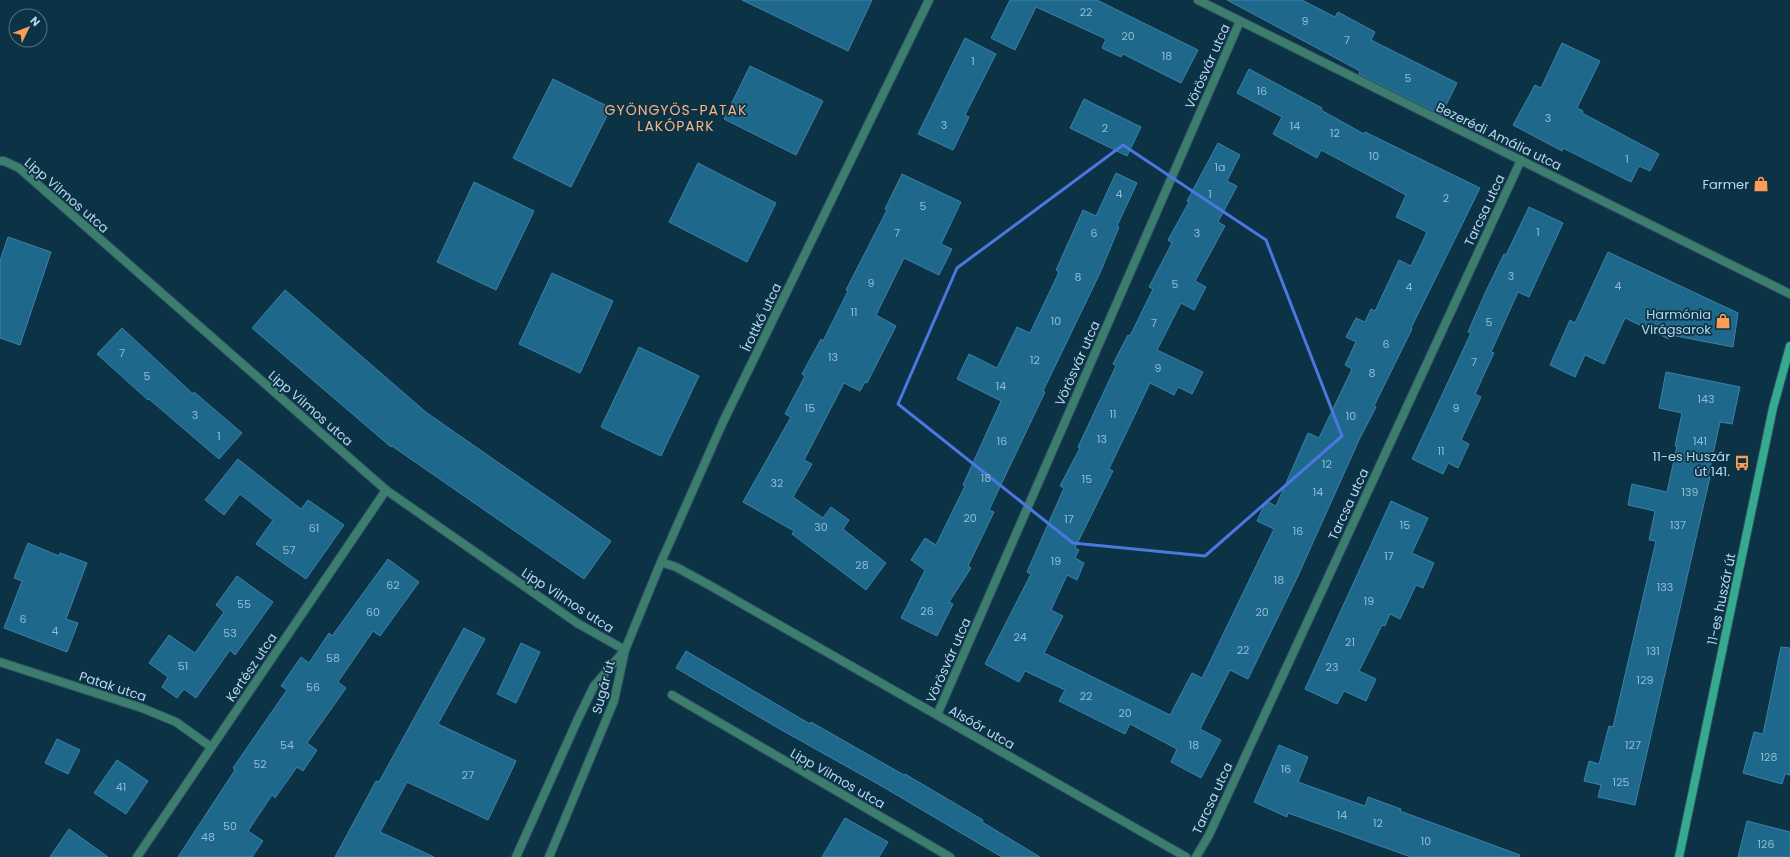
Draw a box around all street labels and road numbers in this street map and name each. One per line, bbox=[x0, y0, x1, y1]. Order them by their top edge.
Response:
street label: Vörösvár utca bbox=[1180, 21, 1235, 112]
street label: Bezerédi Amália utca bbox=[1433, 98, 1565, 175]
street label: Lipp Vilmos utca bbox=[20, 153, 113, 238]
street label: Tarcsa utca bbox=[1459, 171, 1509, 249]
street label: Írottkő utca bbox=[737, 280, 786, 355]
street label: Vörösvár utca bbox=[1050, 318, 1105, 409]
street label: Lipp Vilmos utca bbox=[264, 366, 357, 451]
street label: Tarcsa utca bbox=[1323, 465, 1373, 543]
street label: 11-es huszár út bbox=[1702, 551, 1741, 647]
street label: Lipp Vilmos utca bbox=[518, 563, 618, 637]
street label: Vörösvár utca bbox=[921, 615, 976, 706]
street label: Kertész utca bbox=[221, 629, 281, 706]
street label: Sugár út bbox=[587, 658, 620, 716]
street label: Patak utca bbox=[77, 667, 149, 706]
street label: Alsóőr utca bbox=[945, 701, 1018, 754]
street label: Lipp Vilmos utca bbox=[787, 744, 889, 813]
street label: Tarcsa utca bbox=[1187, 759, 1237, 837]

